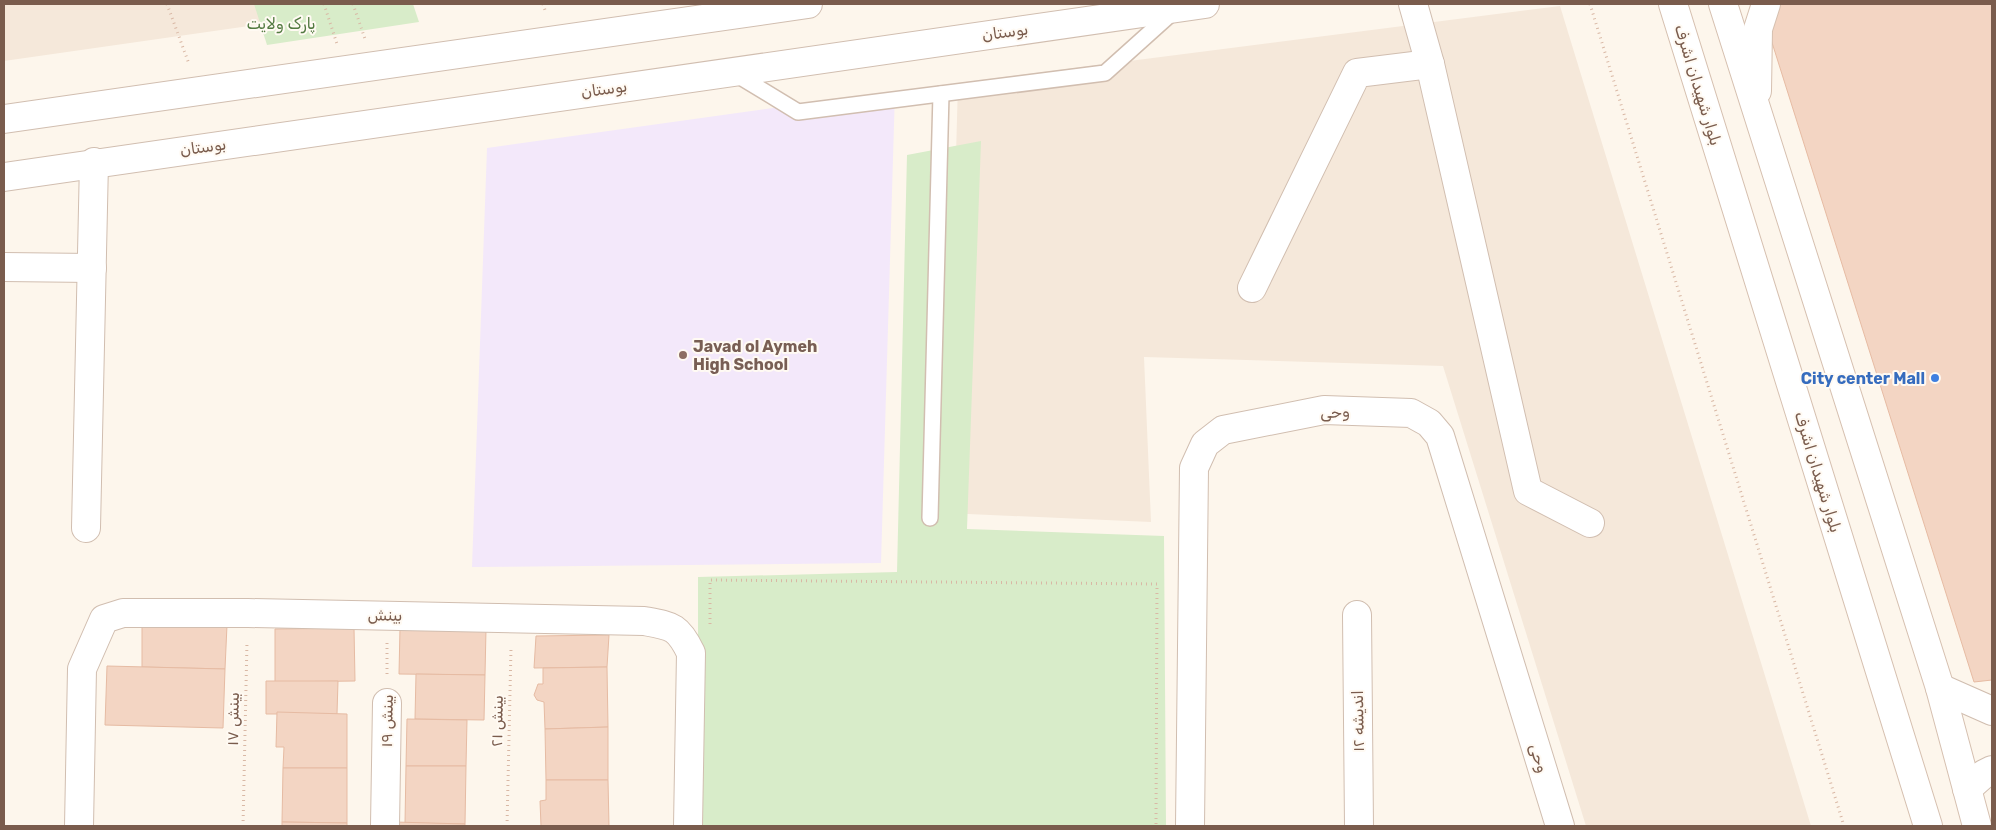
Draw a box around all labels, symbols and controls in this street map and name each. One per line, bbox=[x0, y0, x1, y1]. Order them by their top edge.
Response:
park label: پارک ولایت bbox=[246, 14, 316, 34]
street label: بوستان bbox=[981, 19, 1029, 46]
street label: بلوار شهیدان اشرف bbox=[1670, 22, 1725, 148]
street label: بوستان bbox=[580, 76, 628, 103]
street label: بوستان bbox=[179, 134, 227, 161]
place label: Javad ol Aymeh High School bbox=[693, 337, 817, 374]
marker: Javad ol Aymeh High School bbox=[677, 349, 689, 361]
place label: City center Mall bbox=[1801, 369, 1925, 388]
marker: City center Mall bbox=[1929, 372, 1941, 384]
street label: وحی bbox=[1320, 402, 1350, 423]
street label: بلوار شهیدان اشرف bbox=[1790, 409, 1845, 535]
street label: بینش bbox=[367, 605, 403, 625]
street label: اندیشه ۱۲ bbox=[1348, 690, 1368, 752]
street label: بینش ۱۷ bbox=[223, 692, 243, 746]
street label: بینش ۱۹ bbox=[377, 694, 397, 748]
street label: بینش ۲۱ bbox=[487, 695, 507, 747]
street label: وحی bbox=[1525, 741, 1552, 775]

